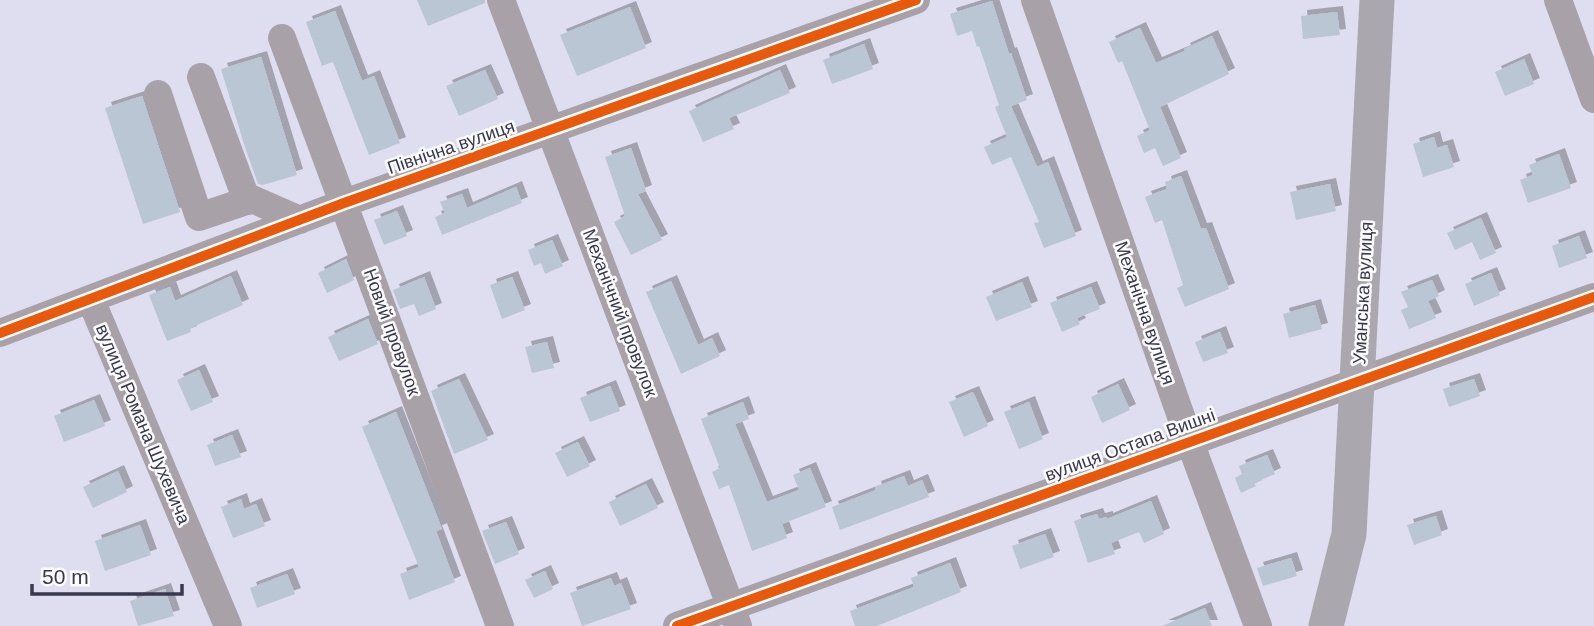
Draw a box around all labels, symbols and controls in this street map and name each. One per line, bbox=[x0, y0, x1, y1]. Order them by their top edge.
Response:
street label: Північна вулиця bbox=[385, 116, 517, 178]
street label: Уманська вулиця bbox=[1349, 221, 1377, 365]
street label: Механічний провулок bbox=[579, 226, 661, 400]
street label: Механічна вулиця bbox=[1111, 239, 1179, 387]
street label: Новий провулок bbox=[360, 266, 424, 398]
street label: вулиця Романа Шухевича bbox=[92, 321, 195, 528]
street label: вулиця Остапа Вишні bbox=[1042, 405, 1218, 485]
scale bar bbox=[32, 552, 182, 596]
text: 50 m bbox=[42, 565, 89, 588]

